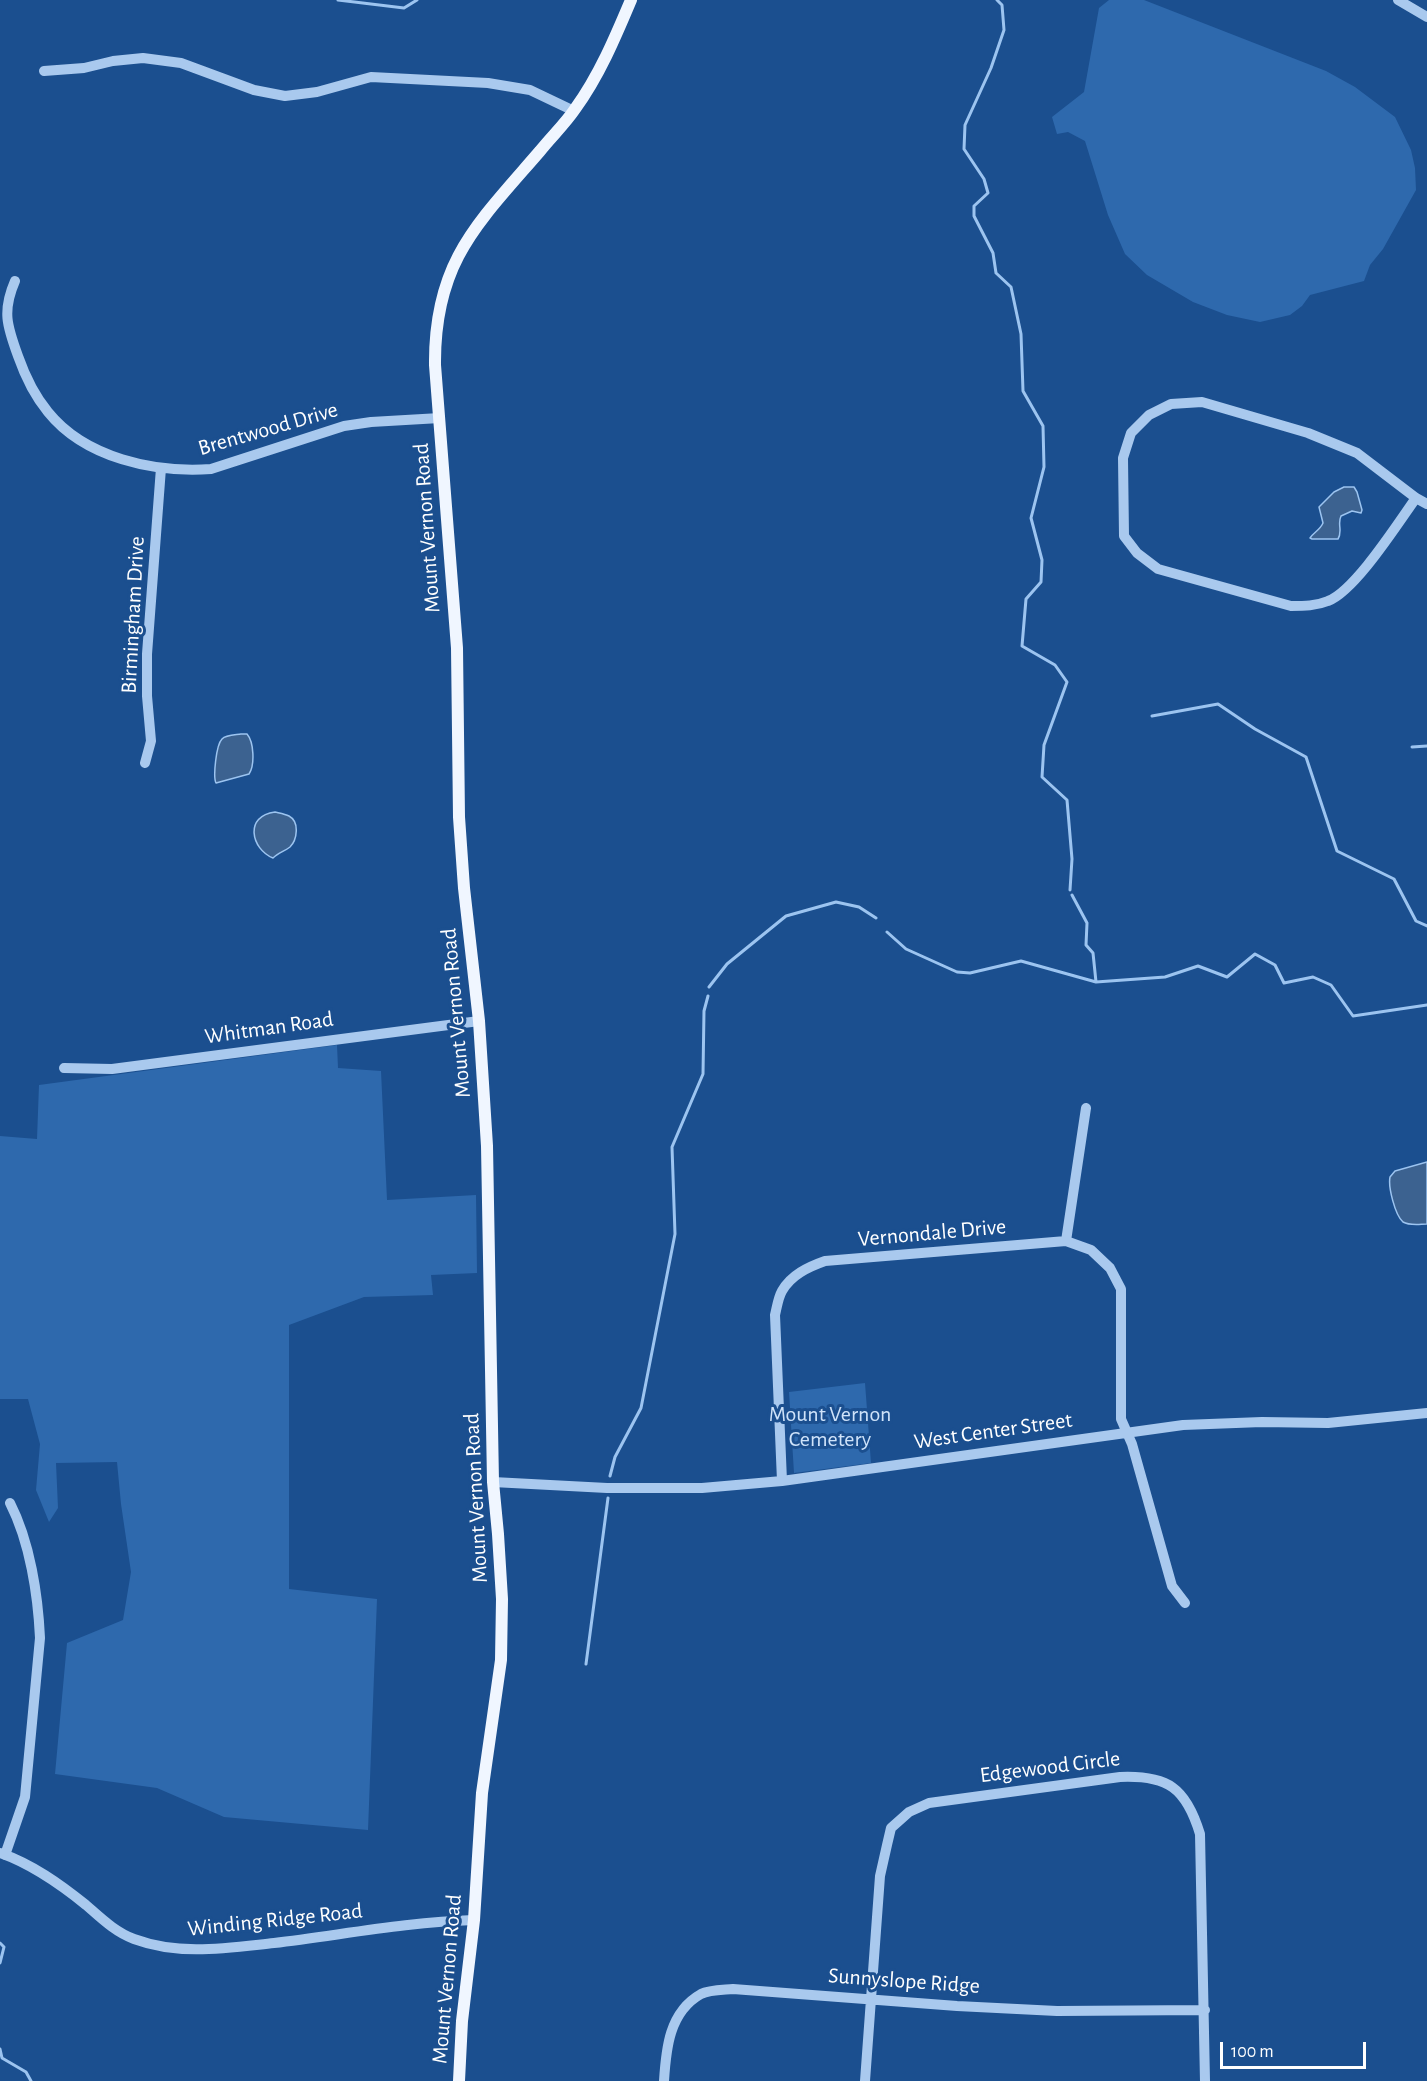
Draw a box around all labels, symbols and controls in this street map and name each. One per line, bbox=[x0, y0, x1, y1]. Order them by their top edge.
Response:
street label: Brentwood Drive bbox=[195, 396, 341, 462]
street label: Mount Vernon Road bbox=[408, 442, 446, 614]
street label: Birmingham Drive bbox=[116, 536, 150, 694]
street label: Mount Vernon Road bbox=[435, 927, 477, 1099]
street label: Whitman Road bbox=[203, 1006, 335, 1050]
street label: Vernondale Drive bbox=[857, 1213, 1007, 1253]
park label: Mount Vernon Cemetery bbox=[769, 1401, 891, 1452]
street label: West Center Street bbox=[912, 1407, 1074, 1455]
street label: Mount Vernon Road bbox=[458, 1412, 494, 1584]
street label: Edgewood Circle bbox=[978, 1745, 1122, 1789]
street label: Mount Vernon Road bbox=[426, 1893, 468, 2065]
street label: Winding Ridge Road bbox=[186, 1898, 364, 1942]
street label: Sunnyslope Ridge bbox=[827, 1963, 981, 1999]
scale bar bbox=[1223, 2030, 1368, 2068]
text: 100 m bbox=[1231, 2043, 1274, 2061]

